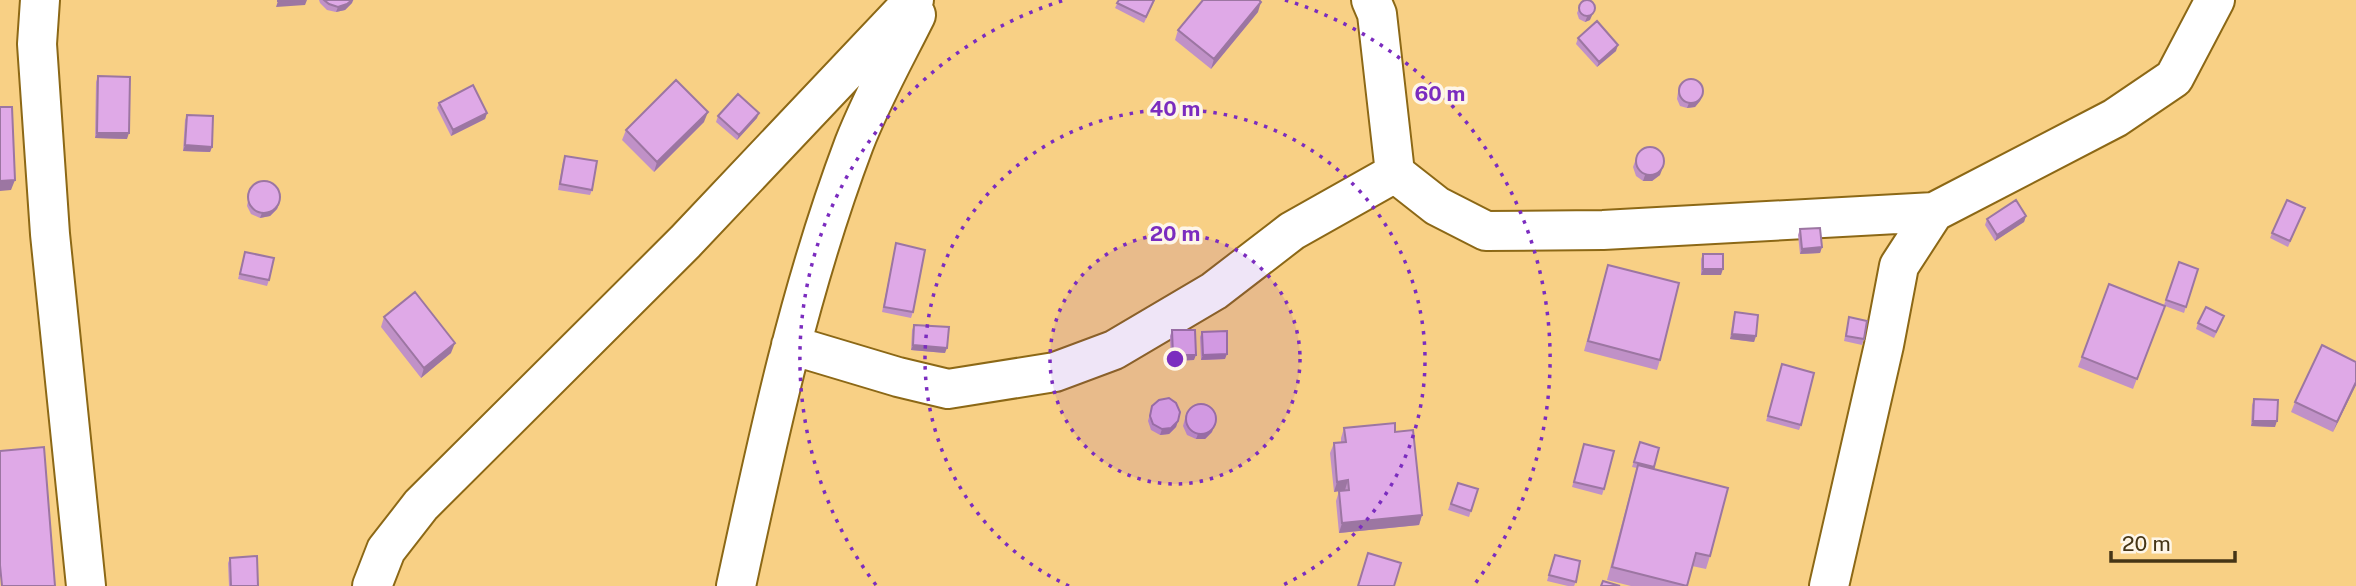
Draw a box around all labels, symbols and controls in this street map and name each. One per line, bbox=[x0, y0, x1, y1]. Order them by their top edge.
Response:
text: 60 m bbox=[1415, 81, 1465, 106]
text: 40 m bbox=[1150, 96, 1200, 121]
text: 20 m bbox=[1150, 221, 1200, 246]
centre of rings bbox=[1163, 347, 1187, 371]
scale bar bbox=[2111, 520, 2235, 564]
text: 20 m bbox=[2122, 531, 2171, 556]

